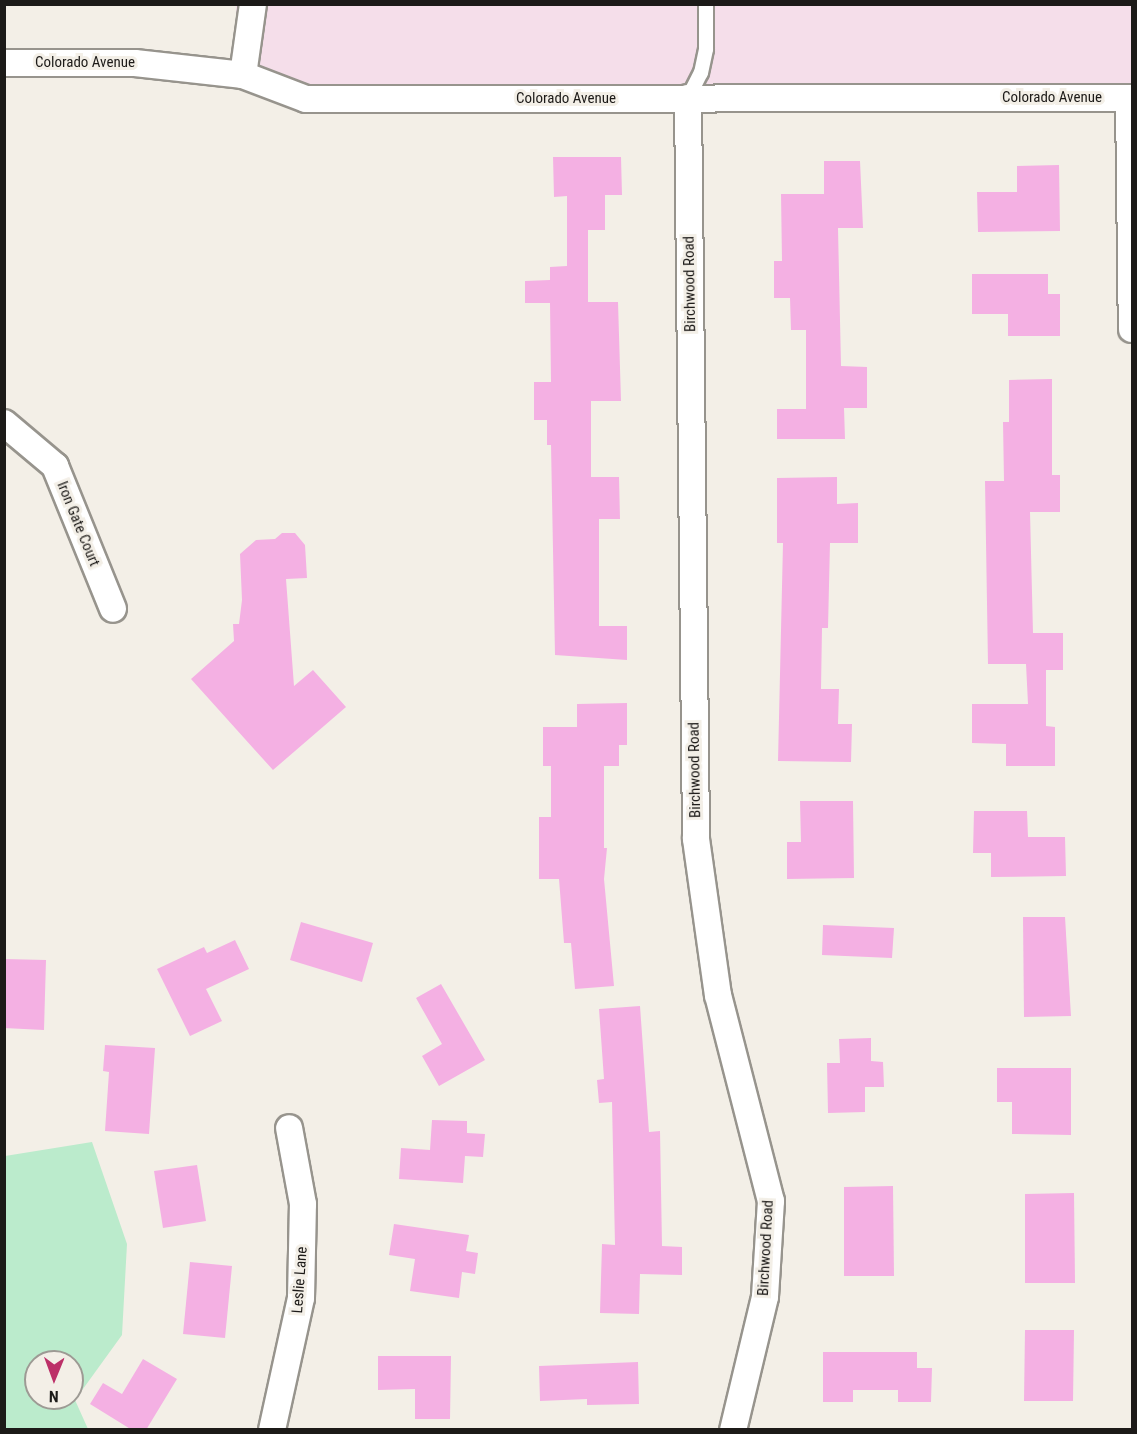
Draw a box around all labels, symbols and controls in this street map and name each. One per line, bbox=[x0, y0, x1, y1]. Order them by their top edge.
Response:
street label: Colorado Avenue bbox=[35, 54, 135, 72]
street label: Colorado Avenue bbox=[1002, 89, 1102, 107]
street label: Colorado Avenue bbox=[516, 90, 616, 108]
street label: Birchwood Road bbox=[680, 236, 700, 332]
street label: Iron Gate Court bbox=[53, 479, 103, 569]
street label: Birchwood Road bbox=[685, 722, 705, 818]
street label: Birchwood Road bbox=[754, 1200, 778, 1296]
street label: Leslie Lane bbox=[289, 1246, 311, 1314]
north arrow bbox=[24, 1350, 84, 1410]
text: N bbox=[49, 1387, 59, 1406]

